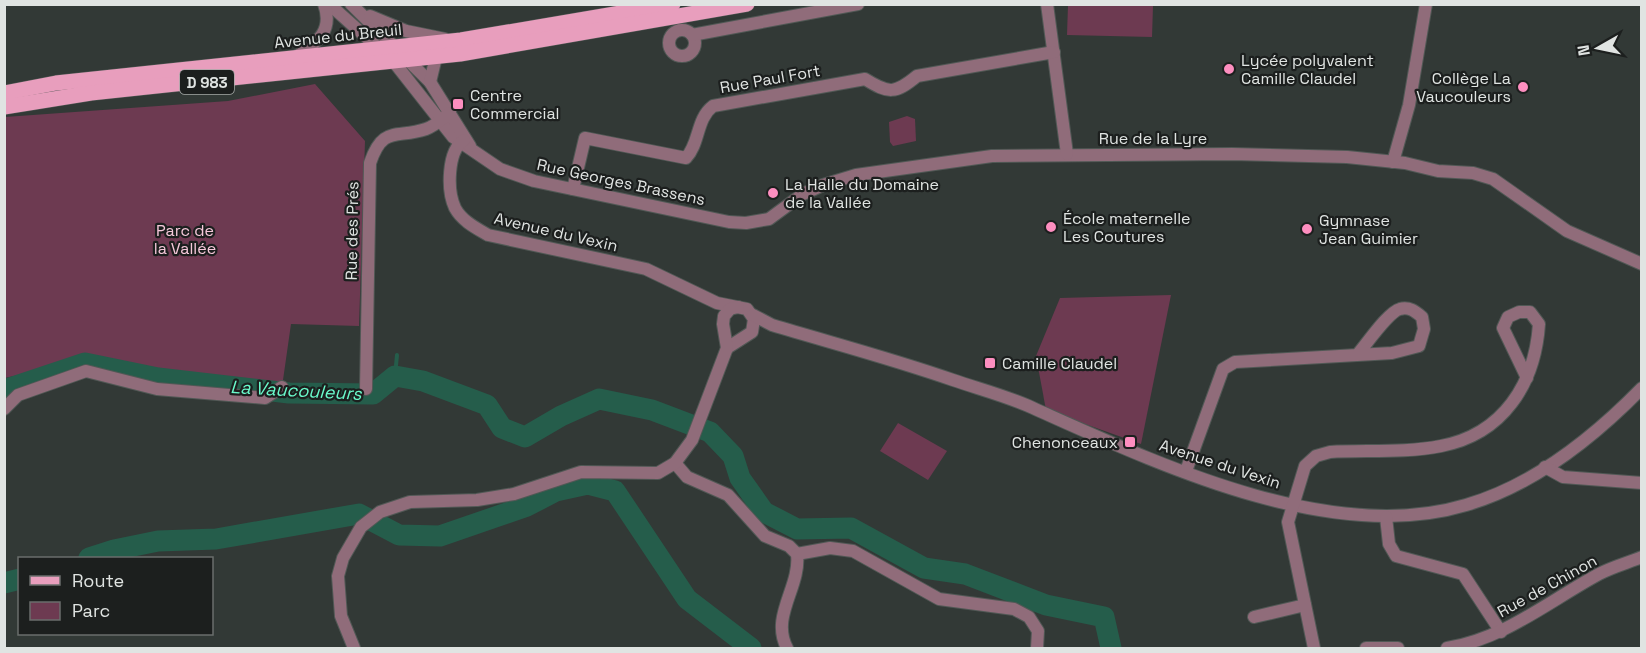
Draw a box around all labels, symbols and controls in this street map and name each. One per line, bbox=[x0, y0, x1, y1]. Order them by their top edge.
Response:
north arrow bbox=[1568, 18, 1628, 78]
street label: Avenue du Breuil bbox=[273, 19, 403, 53]
text: N bbox=[1572, 43, 1595, 57]
place label: Lycée polyvalent Camille Claudel bbox=[1241, 50, 1374, 89]
street label: Rue Paul Fort bbox=[718, 60, 822, 98]
marker: Lycée polyvalent Camille Claudel bbox=[1222, 62, 1236, 76]
place label: Collège La Vaucouleurs bbox=[1416, 68, 1511, 107]
road number: D 983 bbox=[180, 70, 234, 94]
marker: Collège La Vaucouleurs bbox=[1516, 80, 1530, 94]
place label: Centre Commercial bbox=[470, 85, 560, 124]
marker: Centre Commercial bbox=[451, 97, 465, 111]
street label: Rue de la Lyre bbox=[1099, 128, 1207, 149]
street label: Rue Georges Brassens bbox=[535, 154, 707, 210]
place label: La Halle du Domaine de la Vallée bbox=[785, 174, 939, 213]
street label: Rue des Prés bbox=[341, 181, 363, 281]
marker: La Halle du Domaine de la Vallée bbox=[766, 186, 780, 200]
street label: Avenue du Vexin bbox=[492, 208, 620, 256]
place label: École maternelle Les Coutures bbox=[1063, 208, 1191, 247]
place label: Gymnase Jean Guimier bbox=[1319, 210, 1418, 249]
park label: Parc de la Vallée bbox=[154, 220, 216, 259]
marker: École maternelle Les Coutures bbox=[1044, 220, 1058, 234]
marker: Gymnase Jean Guimier bbox=[1300, 222, 1314, 236]
place label: Camille Claudel bbox=[1002, 353, 1117, 374]
marker: Camille Claudel bbox=[983, 356, 997, 370]
water label: La Vaucouleurs bbox=[230, 375, 363, 405]
place label: Chenonceaux bbox=[1012, 432, 1118, 453]
marker: Chenonceaux bbox=[1123, 435, 1137, 449]
street label: Avenue du Vexin bbox=[1157, 435, 1283, 493]
street label: Rue de Chinon bbox=[1493, 550, 1601, 622]
legend bbox=[18, 557, 213, 635]
text: Route bbox=[72, 569, 124, 592]
text: Parc bbox=[72, 599, 110, 622]

